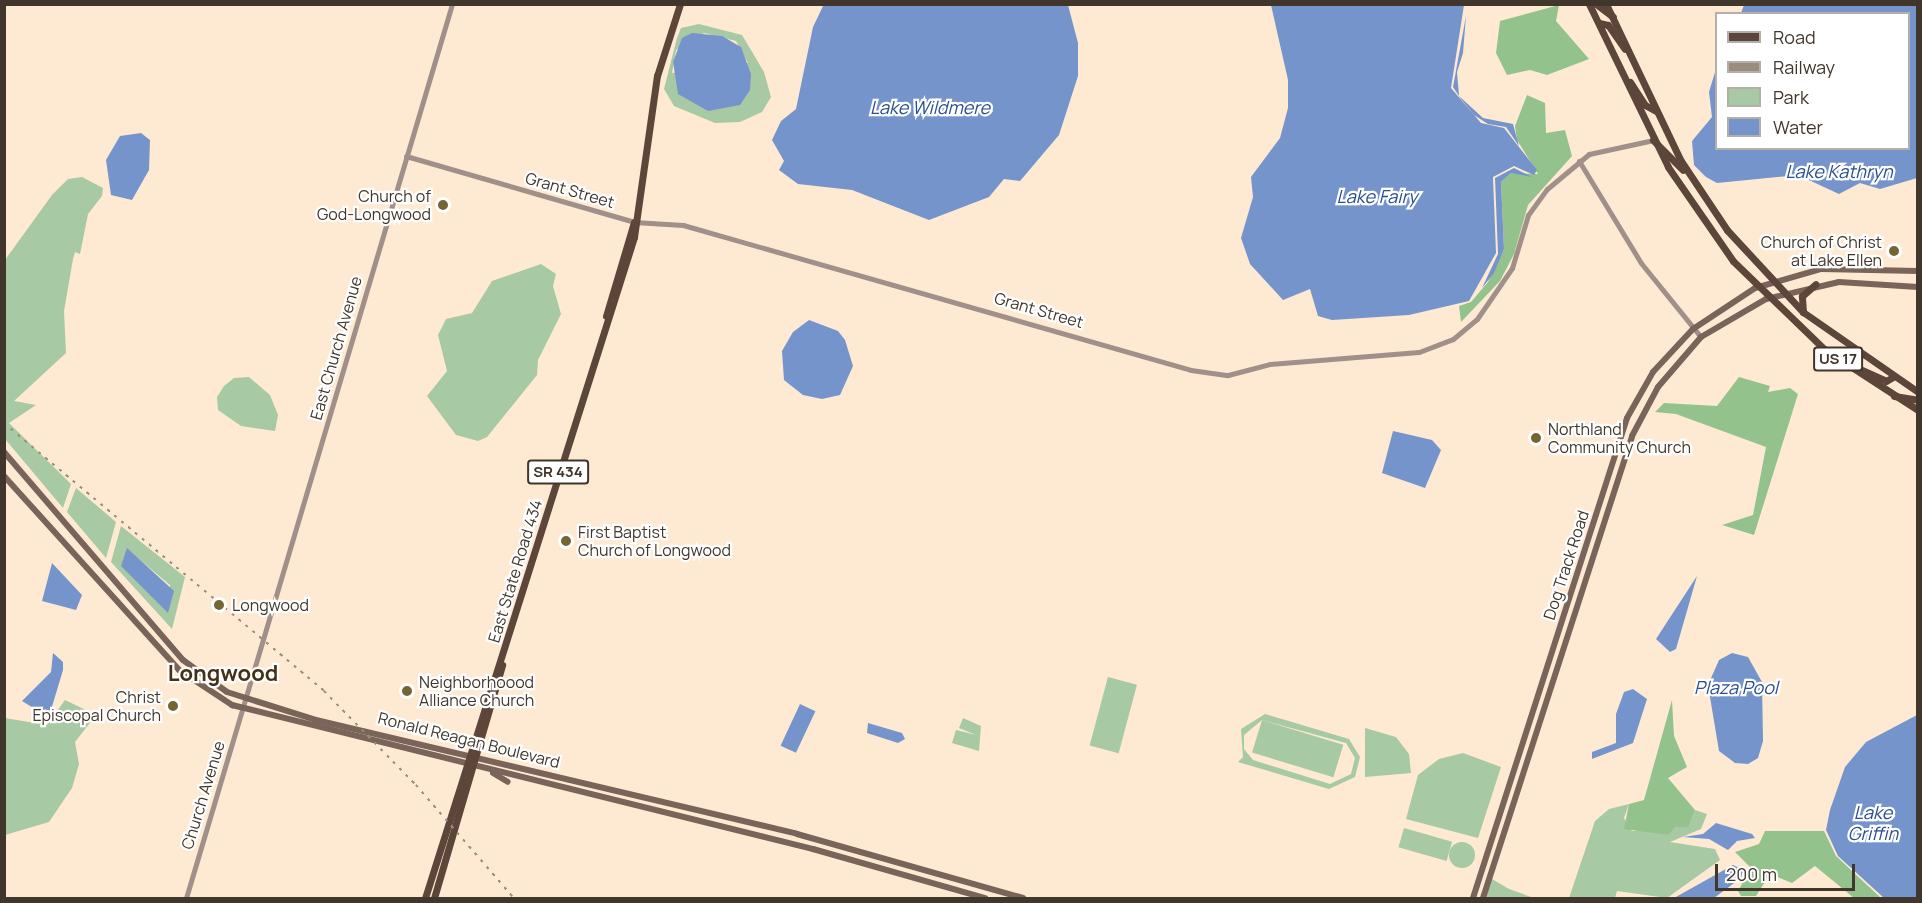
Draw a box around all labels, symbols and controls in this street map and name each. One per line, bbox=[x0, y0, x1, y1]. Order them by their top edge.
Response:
legend bbox=[1715, 12, 1910, 150]
text: Road bbox=[1773, 25, 1816, 49]
text: Railway bbox=[1773, 55, 1835, 79]
text: Park bbox=[1773, 85, 1809, 109]
water label: Lake Wildmere bbox=[870, 96, 990, 118]
text: Water bbox=[1773, 115, 1823, 139]
water label: Lake Kathryn bbox=[1785, 160, 1893, 182]
street label: Grant Street bbox=[523, 168, 617, 212]
water label: Lake Fairy bbox=[1337, 185, 1417, 207]
place label: Church of God-Longwood bbox=[317, 186, 431, 224]
marker: Church of God-Longwood bbox=[436, 198, 450, 212]
place label: Church of Christ at Lake Ellen bbox=[1761, 232, 1882, 270]
marker: Church of Christ at Lake Ellen bbox=[1887, 244, 1901, 258]
street label: East Church Avenue bbox=[306, 274, 366, 422]
street label: Grant Street bbox=[992, 288, 1086, 332]
road number: US 17 bbox=[1812, 347, 1864, 371]
place label: Northland Community Church bbox=[1548, 419, 1691, 457]
marker: Northland Community Church bbox=[1529, 431, 1543, 445]
road number: SR 434 bbox=[526, 460, 590, 484]
street label: East State Road 434 bbox=[484, 497, 546, 645]
street label: Dog Track Road bbox=[1539, 508, 1593, 622]
place label: First Baptist Church of Longwood bbox=[578, 522, 731, 560]
marker: First Baptist Church of Longwood bbox=[559, 534, 573, 548]
place label: Longwood bbox=[232, 595, 309, 615]
marker: Longwood bbox=[210, 596, 228, 614]
district label: Longwood bbox=[168, 661, 278, 687]
place label: Neighborhoood Alliance Church bbox=[419, 672, 534, 710]
water label: Plaza Pool bbox=[1694, 676, 1778, 698]
marker: Neighborhoood Alliance Church bbox=[400, 684, 414, 698]
place label: Christ Episcopal Church bbox=[32, 687, 161, 725]
marker: Christ Episcopal Church bbox=[166, 699, 180, 713]
street label: Ronald Reagan Boulevard bbox=[376, 708, 562, 772]
street label: Church Avenue bbox=[177, 738, 229, 852]
water label: Lake Griffin bbox=[1848, 802, 1898, 844]
scale bar bbox=[1718, 852, 1858, 890]
text: 200 m bbox=[1726, 862, 1777, 886]

